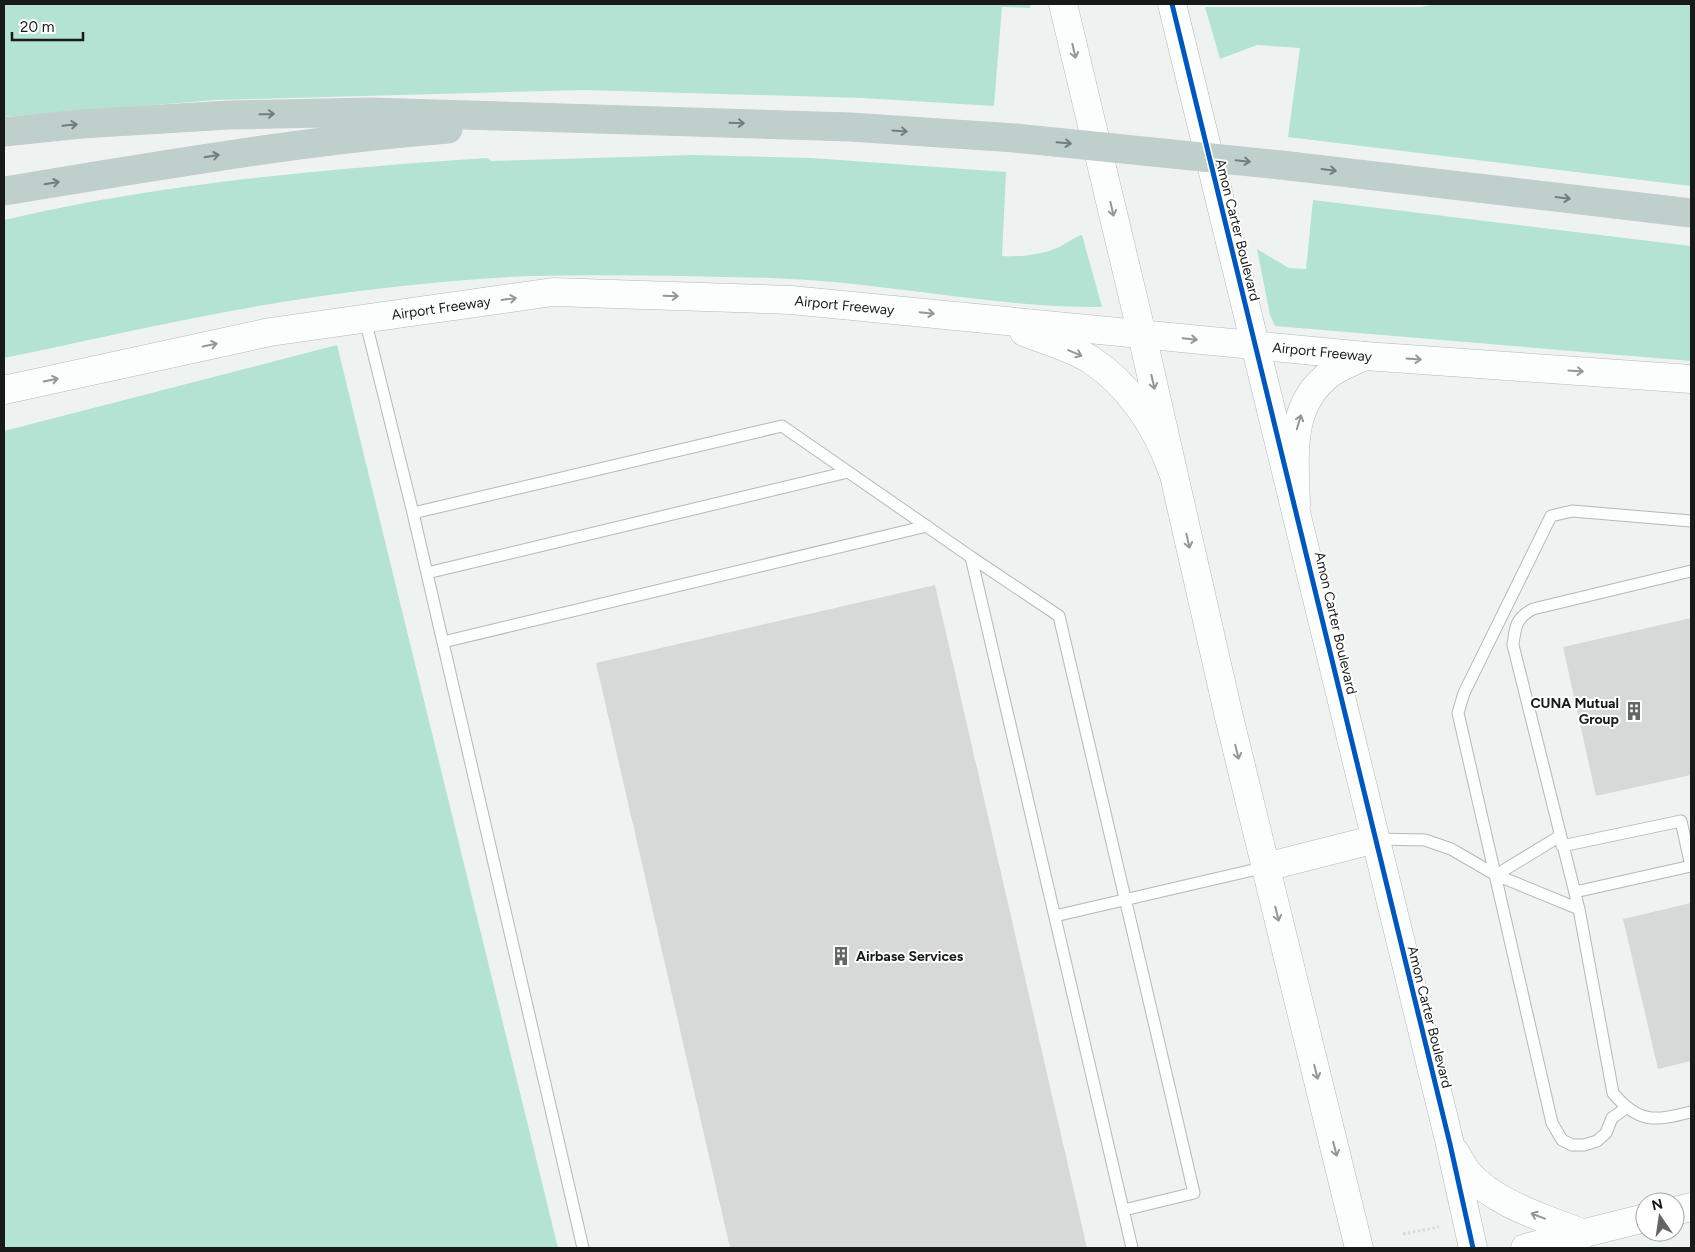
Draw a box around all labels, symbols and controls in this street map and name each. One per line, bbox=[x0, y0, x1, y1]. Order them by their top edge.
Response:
scale bar bbox=[12, 10, 84, 42]
text: 20 m bbox=[20, 18, 54, 36]
one-way arrow bbox=[1070, 43, 1079, 59]
one-way arrow bbox=[259, 110, 275, 119]
one-way arrow bbox=[729, 119, 745, 128]
one-way arrow bbox=[61, 120, 77, 130]
one-way arrow bbox=[892, 126, 908, 135]
one-way arrow bbox=[1056, 138, 1072, 148]
one-way arrow bbox=[204, 151, 220, 161]
one-way arrow bbox=[1235, 156, 1251, 166]
street label: Amon Carter Boulevard bbox=[1212, 157, 1263, 303]
one-way arrow bbox=[1321, 165, 1337, 175]
one-way arrow bbox=[43, 178, 59, 188]
one-way arrow bbox=[1555, 193, 1571, 203]
one-way arrow bbox=[1108, 201, 1117, 217]
one-way arrow bbox=[663, 292, 679, 301]
street label: Airport Freeway bbox=[794, 292, 896, 319]
street label: Airport Freeway bbox=[390, 293, 492, 324]
one-way arrow bbox=[501, 293, 517, 303]
one-way arrow bbox=[918, 309, 934, 318]
one-way arrow bbox=[1182, 335, 1198, 344]
street label: Airport Freeway bbox=[1272, 339, 1373, 366]
one-way arrow bbox=[202, 340, 218, 349]
one-way arrow bbox=[1067, 348, 1082, 358]
one-way arrow bbox=[1405, 355, 1421, 364]
one-way arrow bbox=[1568, 366, 1584, 376]
one-way arrow bbox=[43, 374, 59, 384]
one-way arrow bbox=[1149, 374, 1158, 390]
one-way arrow bbox=[1295, 414, 1305, 430]
one-way arrow bbox=[1184, 532, 1194, 548]
street label: Amon Carter Boulevard bbox=[1311, 550, 1360, 696]
place label: CUNA Mutual Group bbox=[1530, 695, 1619, 728]
building icon: CUNA Mutual Group bbox=[1623, 700, 1645, 722]
one-way arrow bbox=[1233, 743, 1242, 759]
one-way arrow bbox=[1273, 906, 1283, 922]
street label: Amon Carter Boulevard bbox=[1404, 944, 1455, 1090]
building icon: Airbase Services bbox=[830, 945, 852, 967]
place label: Airbase Services bbox=[856, 948, 964, 965]
one-way arrow bbox=[1312, 1064, 1321, 1080]
one-way arrow bbox=[1331, 1140, 1340, 1156]
north arrow bbox=[1635, 1192, 1685, 1242]
text: N bbox=[1650, 1195, 1664, 1214]
one-way arrow bbox=[1531, 1211, 1546, 1220]

